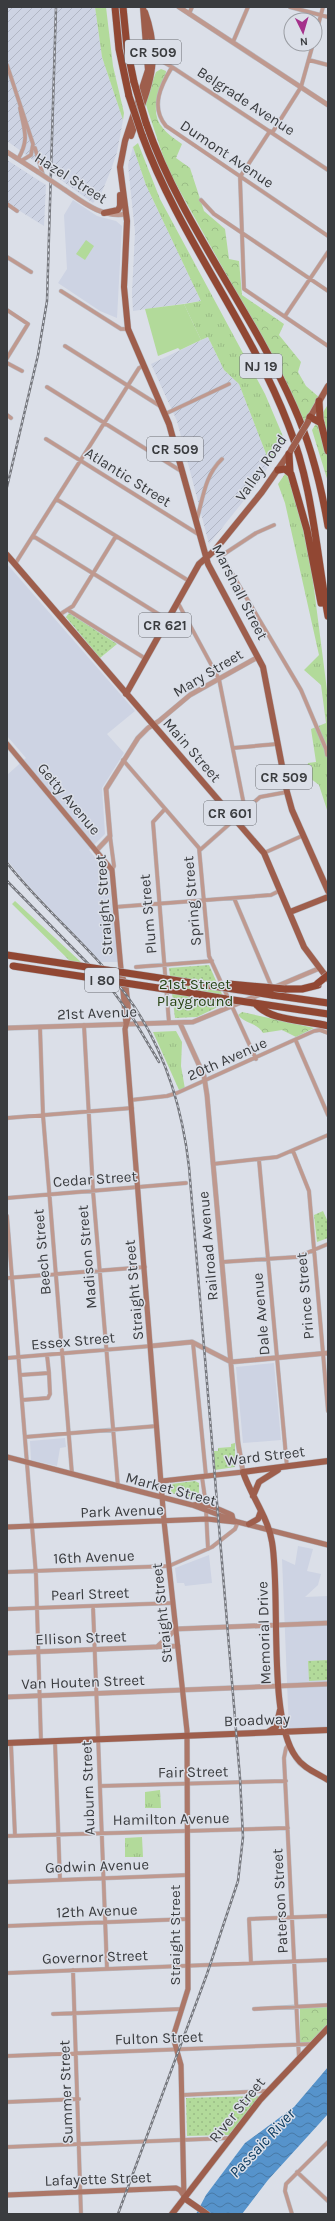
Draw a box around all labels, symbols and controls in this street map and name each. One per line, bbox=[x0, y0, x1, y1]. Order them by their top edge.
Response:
north arrow bbox=[283, 12, 323, 52]
text: N bbox=[299, 35, 308, 48]
road number: CR 509 bbox=[125, 40, 181, 64]
street label: Belgrade Avenue bbox=[194, 63, 298, 139]
street label: Dumont Avenue bbox=[177, 116, 277, 192]
street label: Hazel Street bbox=[31, 149, 111, 208]
road number: NJ 19 bbox=[240, 354, 282, 378]
street label: Valley Road bbox=[231, 431, 291, 505]
road number: CR 509 bbox=[147, 437, 203, 461]
street label: Atlantic Street bbox=[82, 443, 175, 511]
street label: Marshall Street bbox=[208, 541, 272, 643]
road number: CR 621 bbox=[139, 613, 191, 637]
street label: Mary Street bbox=[170, 645, 246, 701]
street label: Main Street bbox=[159, 714, 225, 786]
street label: Getty Avenue bbox=[34, 759, 104, 839]
road number: CR 509 bbox=[256, 765, 312, 789]
road number: CR 601 bbox=[204, 801, 256, 825]
street label: Straight Street bbox=[91, 854, 116, 956]
street label: Spring Street bbox=[179, 855, 205, 947]
street label: Plum Street bbox=[136, 873, 160, 955]
road number: I 80 bbox=[85, 968, 119, 992]
park label: 21st Street Playground bbox=[157, 975, 233, 1010]
street label: 21st Avenue bbox=[57, 1003, 137, 1023]
street label: 20th Avenue bbox=[184, 1033, 270, 1085]
street label: Cedar Street bbox=[52, 1167, 138, 1191]
street label: Railroad Avenue bbox=[194, 1191, 222, 1301]
street label: Madison Street bbox=[73, 1204, 101, 1310]
street label: Beech Street bbox=[29, 1208, 55, 1296]
street label: Straight Street bbox=[121, 1239, 147, 1341]
street label: Prince Street bbox=[292, 1251, 318, 1340]
street label: Dale Avenue bbox=[248, 1272, 274, 1356]
street label: Essex Street bbox=[30, 1328, 116, 1354]
street label: Ward Street bbox=[224, 1442, 306, 1470]
street label: Market Street bbox=[124, 1468, 219, 1510]
street label: Park Avenue bbox=[80, 1501, 164, 1521]
street label: 16th Avenue bbox=[53, 1547, 135, 1567]
street label: Straight Street bbox=[148, 1562, 176, 1664]
street label: Memorial Drive bbox=[253, 1581, 275, 1685]
street label: Pearl Street bbox=[50, 1584, 130, 1604]
street label: Ellison Street bbox=[35, 1627, 127, 1649]
street label: Van Houten Street bbox=[21, 1671, 145, 1693]
street label: Broadway bbox=[224, 1710, 290, 1730]
street label: Auburn Street bbox=[77, 1740, 99, 1836]
street label: Fair Street bbox=[158, 1762, 229, 1782]
street label: Hamilton Avenue bbox=[112, 1809, 230, 1829]
street label: Paterson Street bbox=[268, 1848, 292, 1954]
street label: Godwin Avenue bbox=[45, 1855, 149, 1877]
street label: Straight Street bbox=[166, 1884, 184, 1985]
street label: 12th Avenue bbox=[56, 1901, 138, 1921]
street label: Governor Street bbox=[42, 1946, 149, 1968]
street label: Fulton Street bbox=[115, 2027, 204, 2049]
street label: Summer Street bbox=[55, 2039, 77, 2144]
street label: River Street bbox=[205, 2073, 269, 2146]
water label: Passaic River bbox=[225, 2104, 299, 2182]
street label: Lafayette Street bbox=[44, 2168, 152, 2190]

